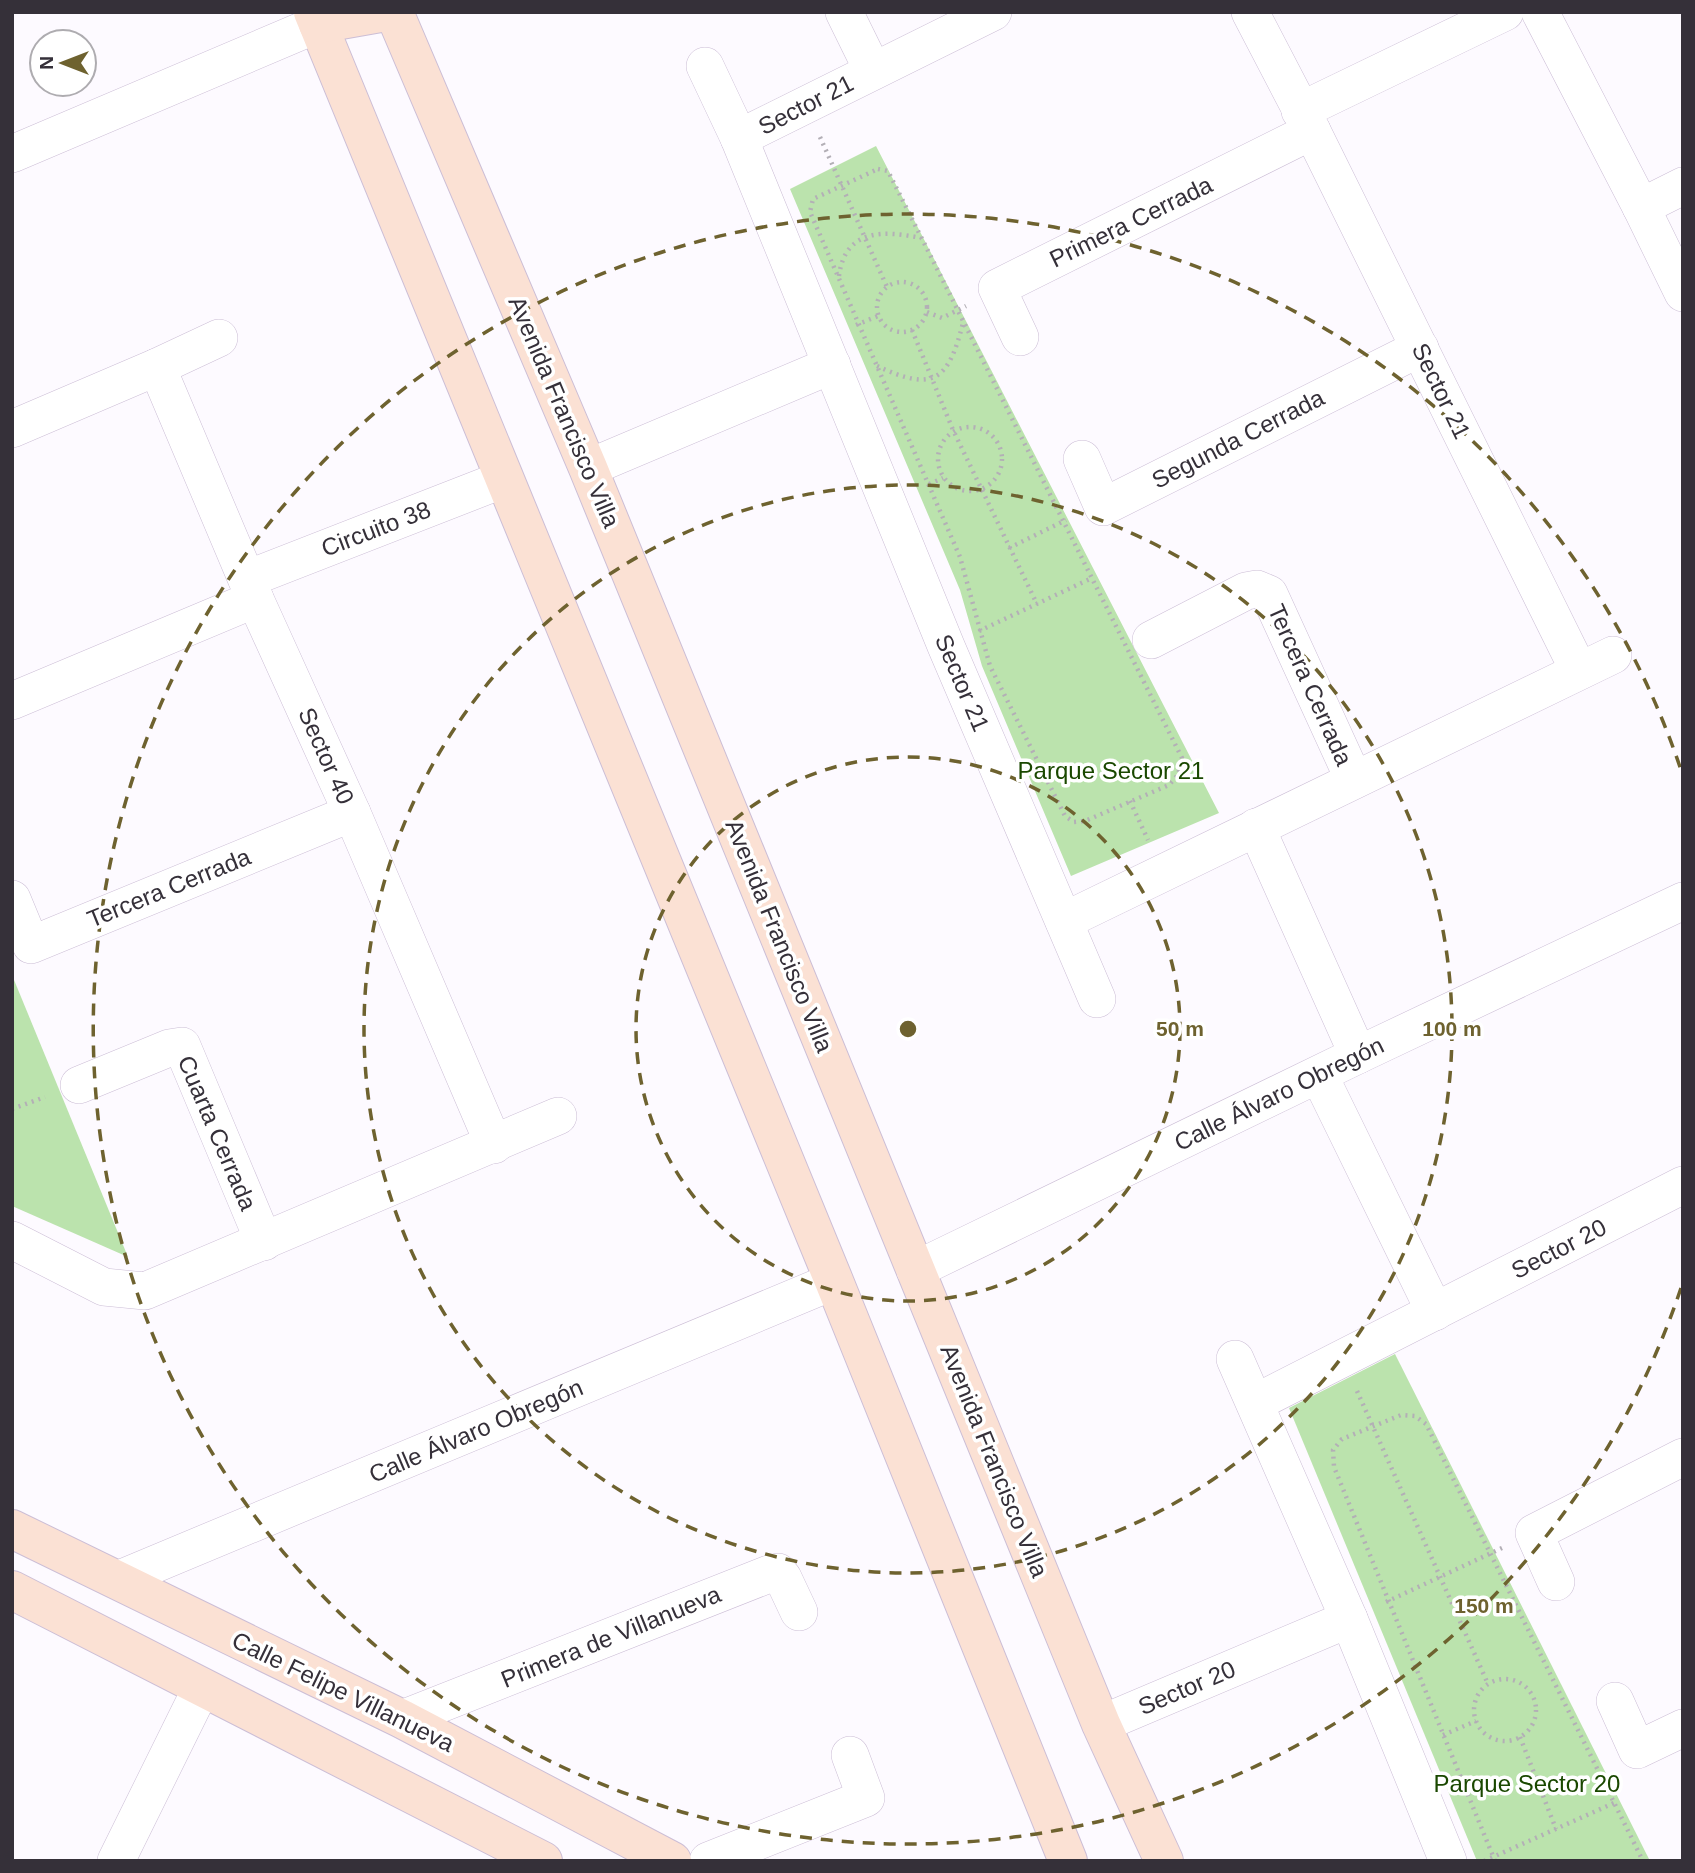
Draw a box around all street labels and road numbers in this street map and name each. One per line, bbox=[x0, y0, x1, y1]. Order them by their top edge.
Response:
street label: Sector 21 bbox=[754, 69, 858, 140]
street label: Primera Cerrada bbox=[1045, 170, 1217, 273]
street label: Avenida Francisco Villa bbox=[503, 292, 626, 532]
street label: Sector 21 bbox=[1407, 339, 1476, 443]
street label: Segunda Cerrada bbox=[1147, 383, 1329, 494]
street label: Circuito 38 bbox=[317, 495, 434, 562]
street label: Tercera Cerrada bbox=[1263, 600, 1358, 770]
street label: Sector 21 bbox=[930, 630, 995, 735]
street label: Sector 40 bbox=[293, 703, 360, 808]
street label: Avenida Francisco Villa bbox=[720, 816, 839, 1057]
street label: Tercera Cerrada bbox=[83, 842, 255, 933]
street label: Calle Álvaro Obregón bbox=[1170, 1031, 1388, 1156]
street label: Cuarta Cerrada bbox=[173, 1051, 262, 1215]
street label: Sector 20 bbox=[1507, 1213, 1611, 1284]
street label: Avenida Francisco Villa bbox=[935, 1341, 1054, 1582]
street label: Calle Álvaro Obregón bbox=[365, 1373, 587, 1488]
street label: Primera de Villanueva bbox=[497, 1580, 725, 1693]
street label: Calle Felipe Villanueva bbox=[228, 1626, 459, 1757]
street label: Sector 20 bbox=[1134, 1655, 1239, 1720]

